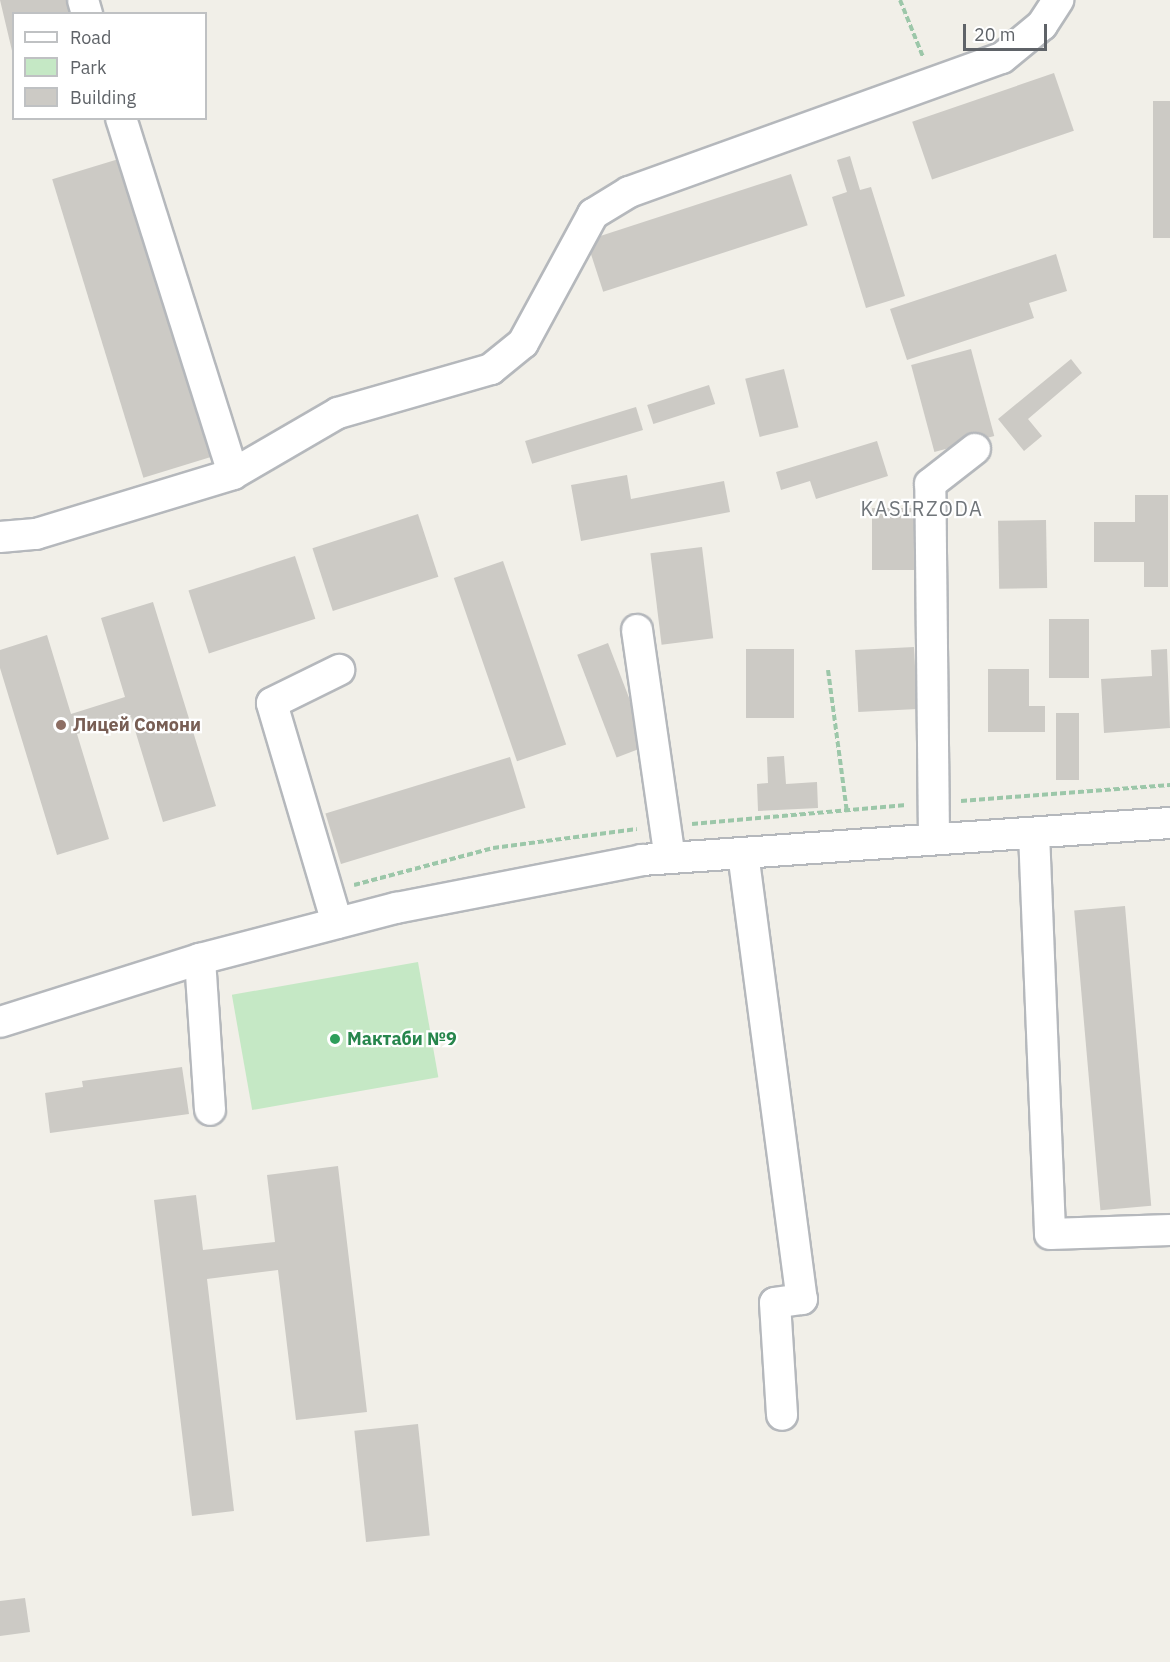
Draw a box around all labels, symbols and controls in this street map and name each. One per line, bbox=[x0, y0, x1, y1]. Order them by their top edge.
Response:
legend bbox=[12, 12, 207, 120]
scale bar bbox=[966, 12, 1050, 50]
text: 20 m bbox=[974, 23, 1016, 46]
text: Road bbox=[70, 26, 111, 49]
text: Park bbox=[70, 56, 106, 79]
text: Building bbox=[70, 86, 136, 109]
district label: KASIRZODA bbox=[861, 496, 983, 520]
place label: Лицей Сомони bbox=[73, 714, 201, 736]
marker: Лицей Сомони bbox=[54, 718, 68, 732]
place label: Мактаби №9 bbox=[347, 1028, 457, 1050]
marker: Мактаби №9 bbox=[328, 1032, 342, 1046]

